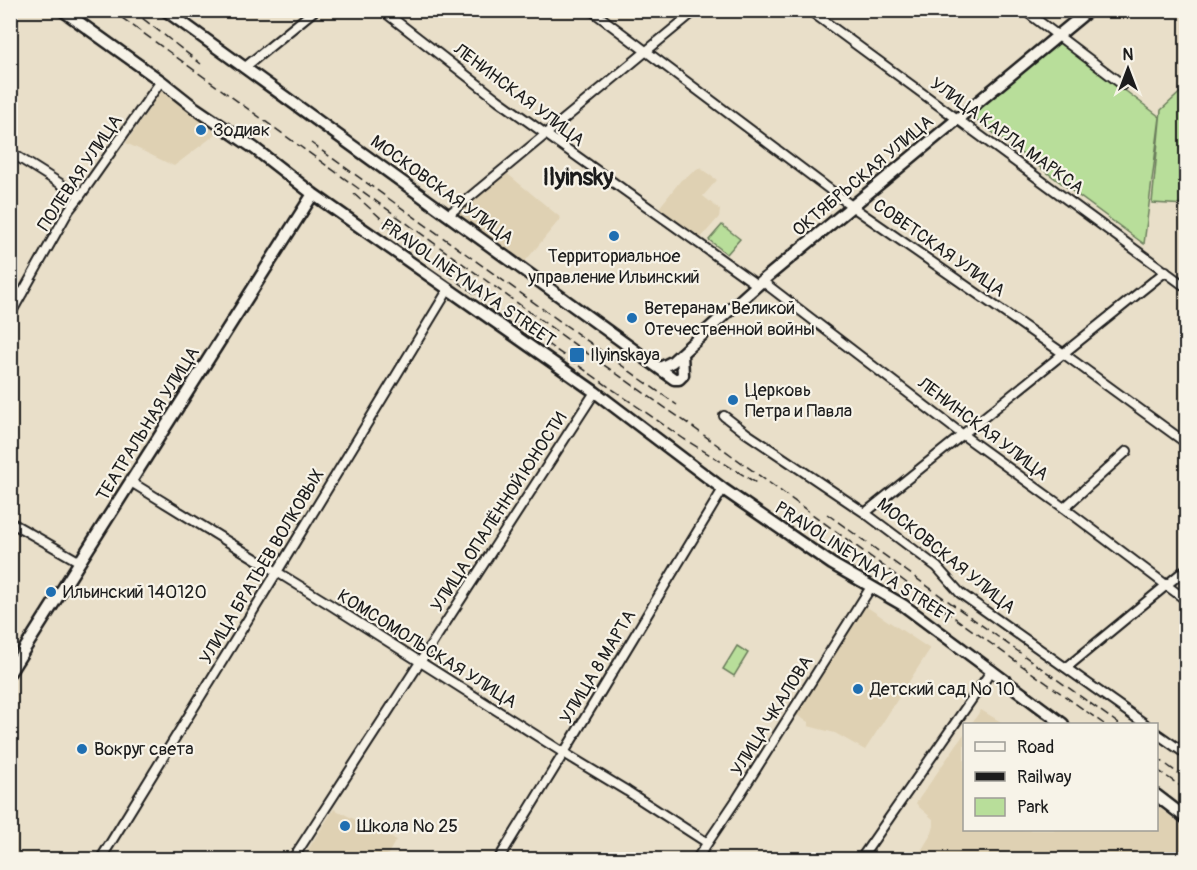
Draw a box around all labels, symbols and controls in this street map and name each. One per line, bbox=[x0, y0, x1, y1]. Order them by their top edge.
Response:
street label: ЛЕНИНСКАЯ УЛИЦА bbox=[448, 38, 589, 152]
north arrow bbox=[1098, 39, 1158, 99]
text: N bbox=[1123, 45, 1134, 65]
street label: УЛИЦА КАРЛА МАРКСА bbox=[925, 72, 1089, 200]
street label: ПОЛЕВАЯ УЛИЦА bbox=[33, 110, 128, 236]
street label: ОКТЯБРЬСКАЯ УЛИЦА bbox=[788, 110, 938, 242]
place label: Зодиак bbox=[213, 119, 270, 142]
marker: Зодиак bbox=[194, 123, 208, 137]
street label: МОСКОВСКАЯ УЛИЦА bbox=[366, 130, 519, 250]
district label: Ilyinsky bbox=[543, 163, 614, 192]
street label: СОВЕТСКАЯ УЛИЦА bbox=[868, 194, 1010, 302]
street label: PRAVOLINEYNAYA STREET bbox=[376, 214, 560, 352]
marker: Территориальное управление Ильинский bbox=[607, 229, 621, 243]
place label: Территориальное управление Ильинский bbox=[527, 245, 700, 289]
place label: Ветеранам Великой Отечественной войны bbox=[644, 297, 815, 341]
marker: Ветеранам Великой Отечественной войны bbox=[625, 311, 639, 325]
street label: ТЕАТРАЛЬНАЯ УЛИЦА bbox=[91, 342, 205, 505]
place label: Ilyinskaya bbox=[590, 344, 660, 367]
marker: Ilyinskaya bbox=[568, 346, 586, 364]
street label: ЛЕНИНСКАЯ УЛИЦА bbox=[912, 372, 1053, 486]
place label: Церковь Петра и Павла bbox=[745, 379, 852, 423]
marker: Церковь Петра и Павла bbox=[726, 393, 740, 407]
street label: УЛИЦА ОПАЛЁННОЙ ЮНОСТИ bbox=[426, 407, 572, 616]
street label: УЛИЦА БРАТЬЕВ ВОЛКОВЫХ bbox=[195, 465, 330, 669]
street label: МОСКОВСКАЯ УЛИЦА bbox=[872, 493, 1020, 619]
street label: PRAVOLINEYNAYA STREET bbox=[770, 497, 958, 629]
place label: Ильинский 140120 bbox=[63, 581, 207, 604]
street label: КОМСОМОЛЬСКАЯ УЛИЦА bbox=[333, 584, 521, 714]
marker: Ильинский 140120 bbox=[44, 585, 58, 599]
street label: УЛИЦА 8 МАРТА bbox=[555, 606, 641, 728]
street label: УЛИЦА ЧКАЛОВА bbox=[726, 651, 818, 780]
place label: Детский сад № 10 bbox=[869, 678, 1015, 701]
marker: Детский сад № 10 bbox=[851, 682, 865, 696]
legend bbox=[963, 723, 1158, 831]
text: Road bbox=[1017, 736, 1054, 759]
place label: Вокруг света bbox=[94, 738, 194, 761]
marker: Вокруг света bbox=[75, 742, 89, 756]
text: Railway bbox=[1017, 766, 1072, 789]
text: Park bbox=[1017, 796, 1049, 819]
place label: Школа № 25 bbox=[357, 815, 458, 838]
marker: Школа № 25 bbox=[338, 819, 352, 833]

